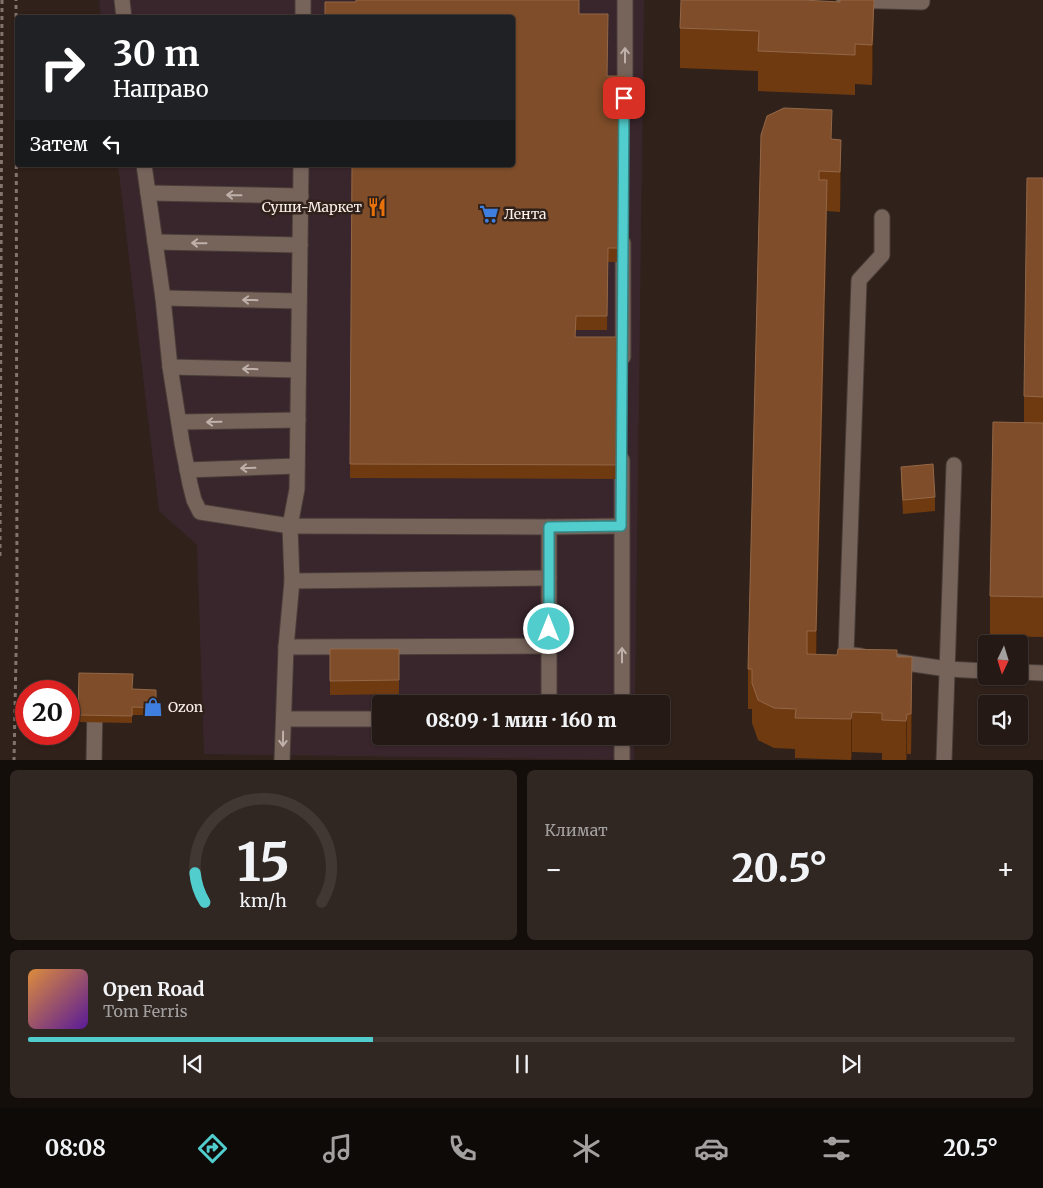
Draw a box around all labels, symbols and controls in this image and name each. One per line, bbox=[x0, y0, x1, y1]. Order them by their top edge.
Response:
text: 30 m bbox=[113, 32, 199, 76]
icon: right bbox=[30, 35, 95, 100]
one-way arrow bbox=[620, 47, 630, 64]
text: Направо bbox=[113, 75, 209, 103]
pin bbox=[603, 77, 645, 119]
icon: arrive bbox=[610, 84, 638, 112]
icon: left bbox=[98, 130, 126, 158]
text: Затем bbox=[30, 132, 88, 156]
one-way arrow bbox=[227, 190, 243, 200]
restaurant icon: Суши-Маркет bbox=[366, 196, 388, 218]
place label: Суши-Маркет bbox=[262, 198, 362, 216]
supermarket icon: Лента bbox=[478, 203, 500, 225]
place label: Лента bbox=[504, 205, 547, 223]
one-way arrow bbox=[191, 238, 207, 248]
one-way arrow bbox=[243, 295, 259, 305]
one-way arrow bbox=[242, 364, 258, 373]
one-way arrow bbox=[206, 417, 222, 426]
one-way arrow bbox=[240, 463, 256, 473]
position arrow bbox=[522, 602, 574, 654]
north arrow bbox=[978, 635, 1028, 685]
map controls bbox=[978, 635, 1028, 745]
one-way arrow bbox=[617, 647, 627, 664]
speed limit sign: 20 bbox=[15, 680, 80, 745]
button: sound bbox=[978, 695, 1028, 745]
shop icon: Ozon bbox=[142, 696, 164, 718]
place label: Ozon bbox=[168, 698, 203, 716]
text: 08:09 · 1 мин · 160 m bbox=[426, 708, 616, 732]
one-way arrow bbox=[278, 731, 288, 747]
text: Климат bbox=[545, 820, 608, 840]
text: 15 bbox=[237, 830, 290, 895]
text: 20.5° bbox=[732, 845, 828, 892]
text: − bbox=[545, 851, 563, 887]
text: + bbox=[996, 851, 1015, 887]
text: km/h bbox=[240, 889, 287, 912]
text: Open Road bbox=[103, 977, 205, 1001]
text: Tom Ferris bbox=[103, 1001, 188, 1021]
icon: previous bbox=[179, 1050, 207, 1078]
icon: pause bbox=[508, 1050, 536, 1078]
icon: next bbox=[837, 1050, 865, 1078]
icon: directions bbox=[195, 1131, 230, 1166]
icon: music bbox=[320, 1131, 355, 1166]
icon: phone bbox=[445, 1131, 480, 1166]
icon: climate bbox=[569, 1131, 604, 1166]
icon: car bbox=[694, 1131, 729, 1166]
icon: filters bbox=[819, 1131, 854, 1166]
text: 08:08 bbox=[45, 1134, 106, 1162]
text: 20.5° bbox=[943, 1134, 998, 1162]

